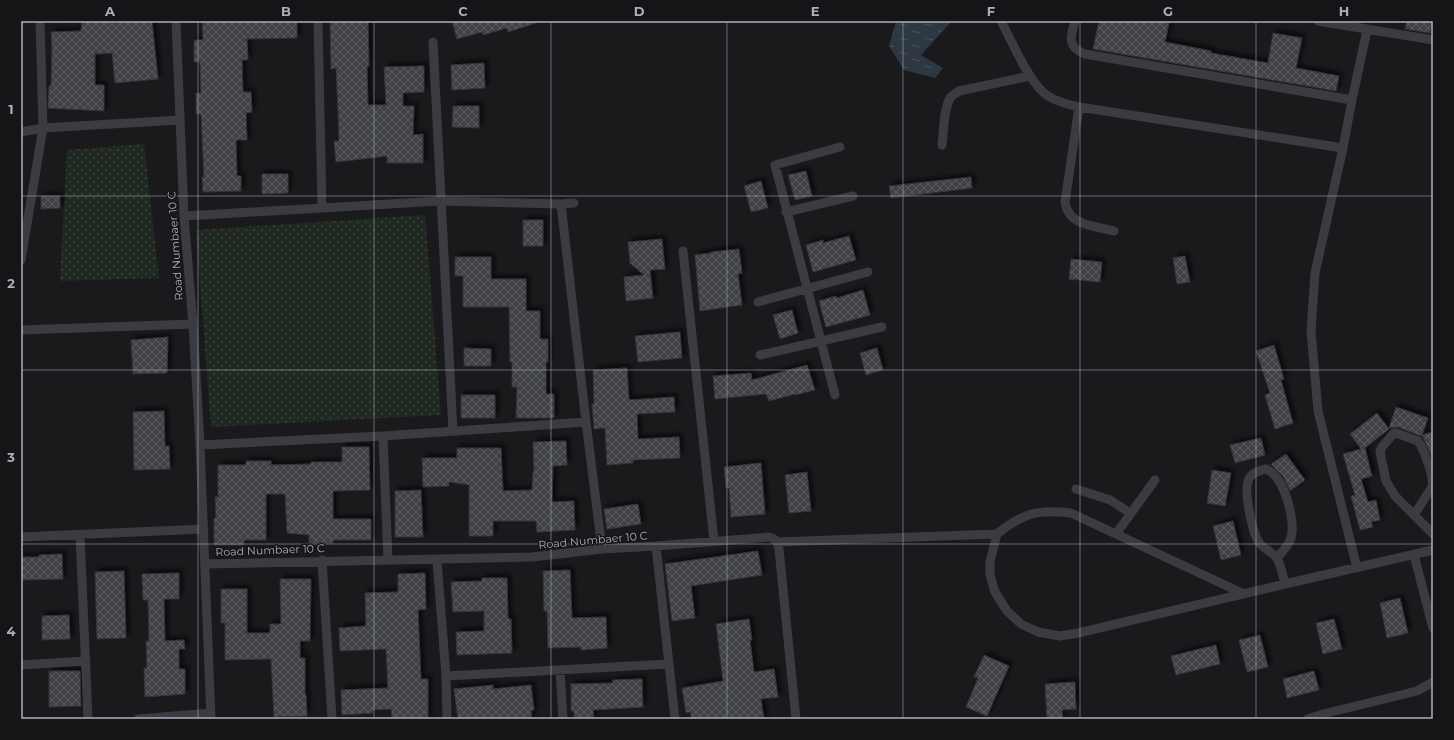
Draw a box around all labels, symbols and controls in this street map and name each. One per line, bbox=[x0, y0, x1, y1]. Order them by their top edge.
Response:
text: A bbox=[104, 3, 116, 19]
text: B bbox=[281, 3, 291, 19]
text: C bbox=[458, 3, 468, 19]
text: D bbox=[634, 3, 645, 19]
text: E bbox=[811, 3, 820, 19]
text: F bbox=[987, 3, 995, 19]
text: G bbox=[1163, 3, 1173, 19]
text: H bbox=[1339, 3, 1349, 19]
text: 1 bbox=[8, 101, 14, 117]
street label: Road Numbaer 10 C bbox=[164, 191, 186, 301]
text: 2 bbox=[7, 275, 15, 291]
text: 3 bbox=[6, 449, 15, 465]
street label: Road Numbaer 10 C bbox=[538, 528, 648, 552]
street label: Road Numbaer 10 C bbox=[215, 541, 325, 559]
text: 4 bbox=[7, 623, 16, 639]

